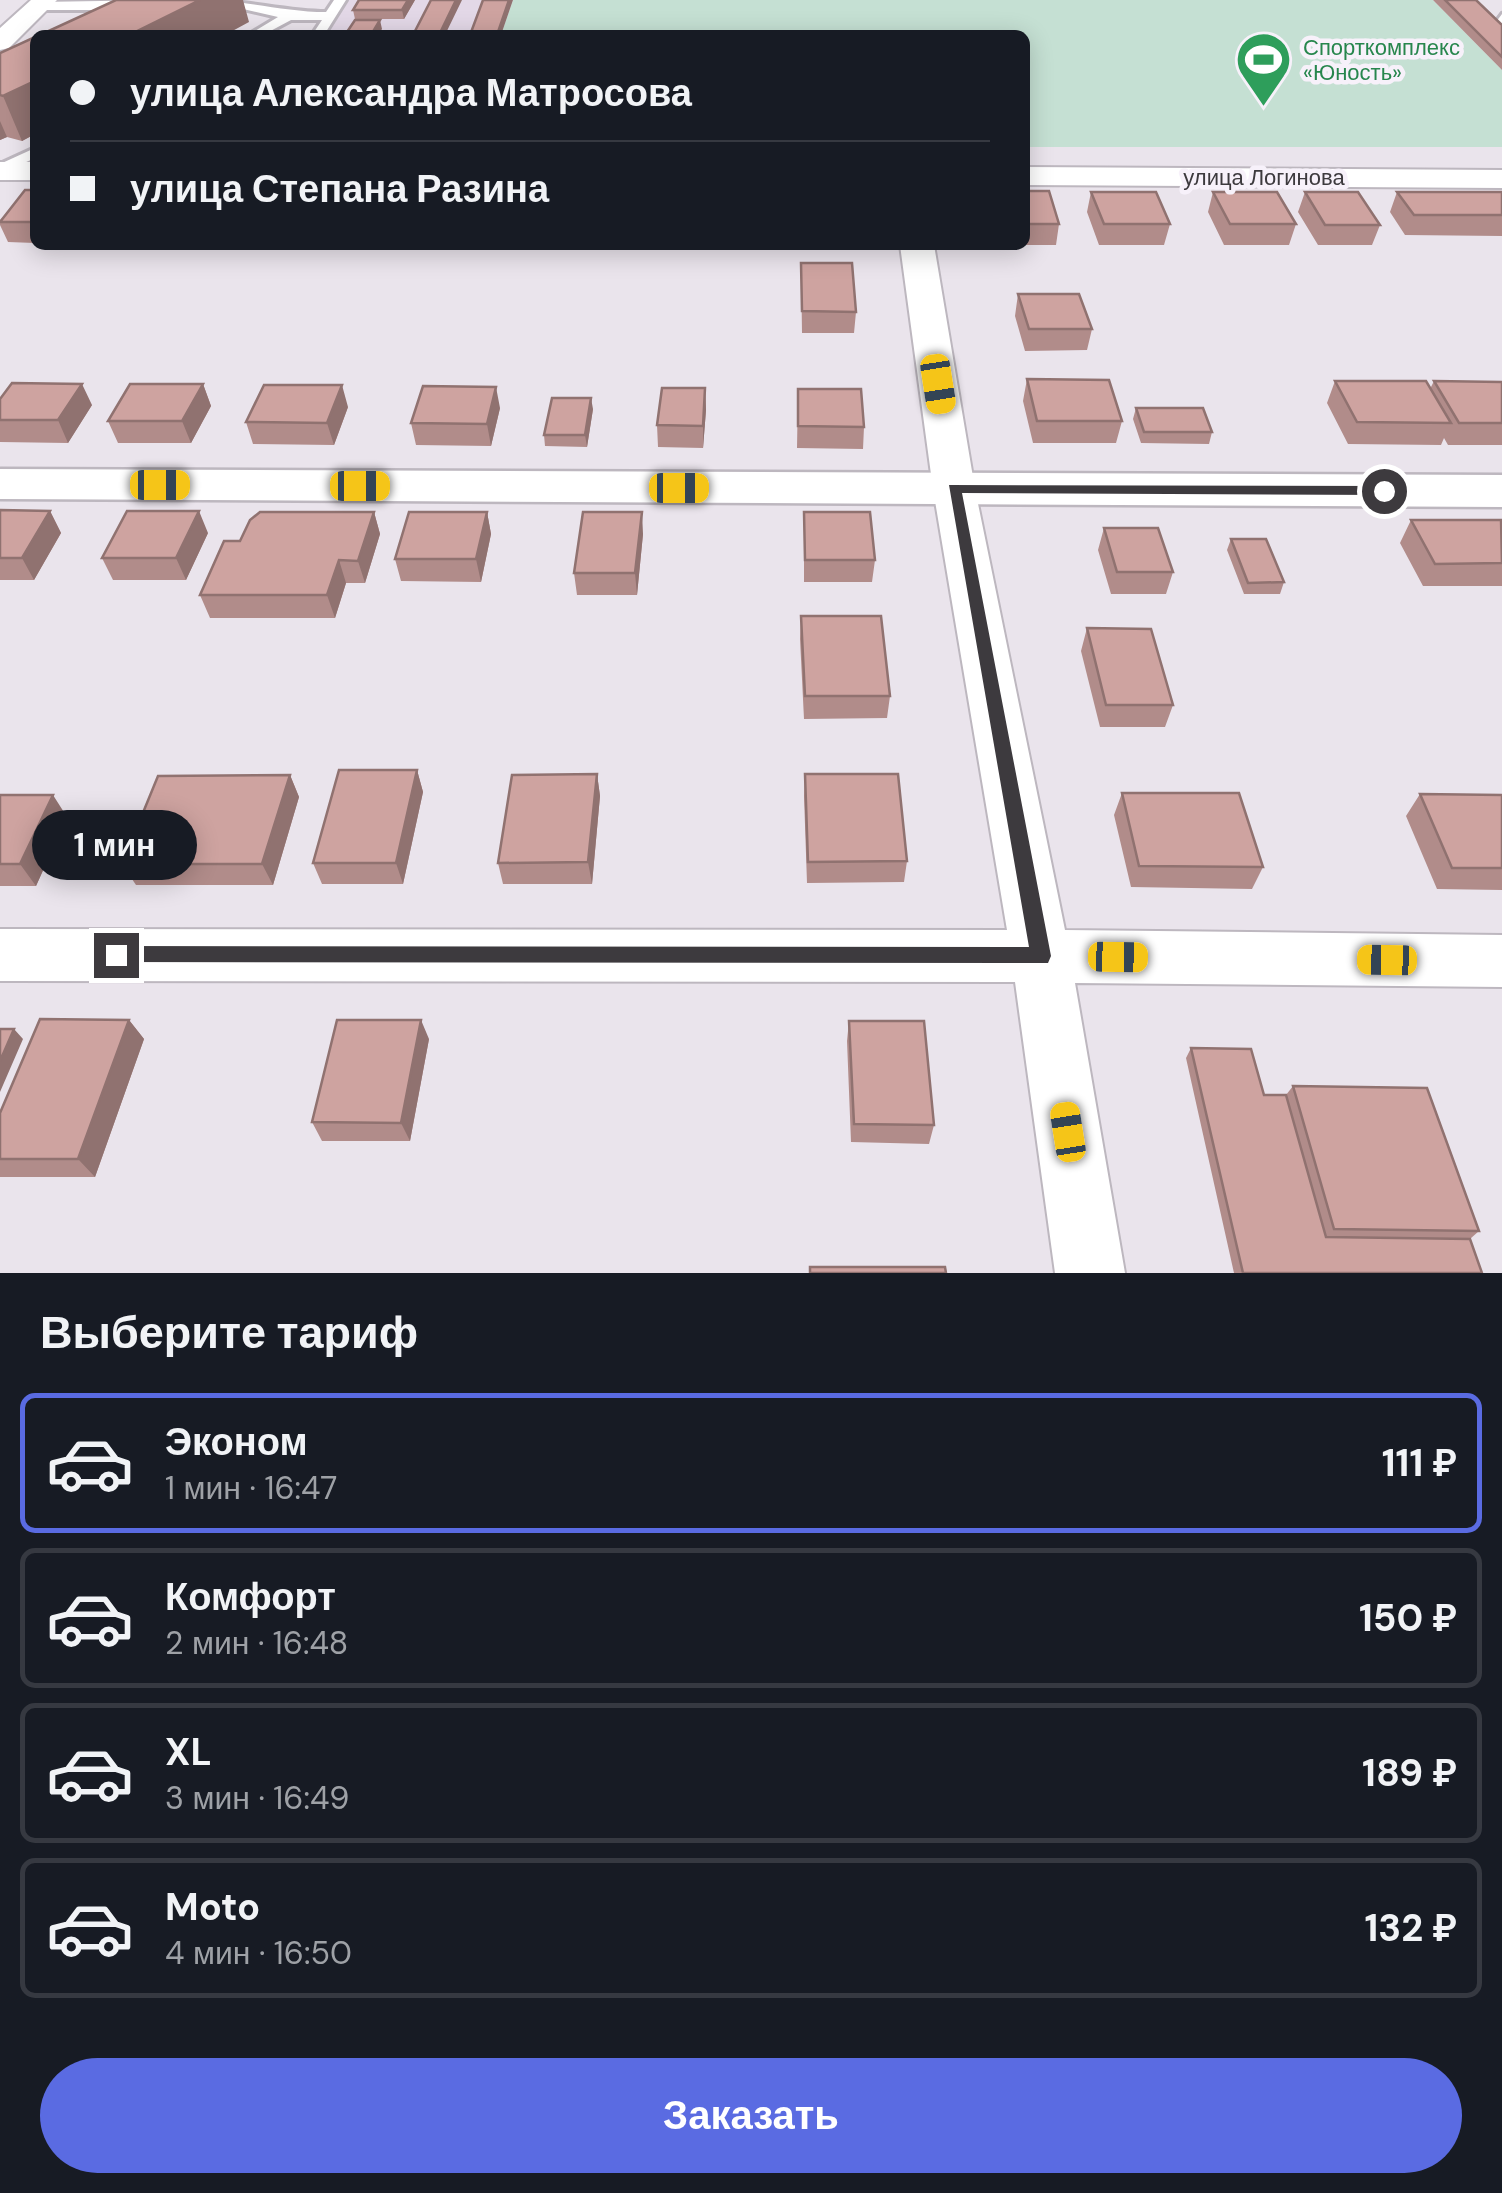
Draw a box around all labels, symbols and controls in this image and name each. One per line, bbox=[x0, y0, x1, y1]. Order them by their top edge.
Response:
sports icon: Спорткомплекс «Юность» bbox=[1234, 30, 1294, 109]
place label: Спорткомплекс «Юность» bbox=[1303, 33, 1460, 87]
text: улица Александра Матросова bbox=[130, 68, 692, 118]
street label: улица Логинова bbox=[1183, 163, 1345, 192]
text: улица Степана Разина bbox=[130, 164, 549, 214]
car bbox=[918, 352, 958, 416]
route start bbox=[1362, 469, 1407, 514]
car bbox=[130, 470, 190, 500]
car bbox=[330, 471, 390, 501]
car bbox=[649, 473, 709, 503]
callout: 1 мин bbox=[34, 810, 198, 880]
text: 1 мин bbox=[74, 824, 155, 866]
route end bbox=[94, 933, 139, 978]
car bbox=[1088, 941, 1148, 973]
car bbox=[1357, 944, 1417, 976]
car bbox=[1048, 1100, 1088, 1164]
text: Выберите тариф bbox=[40, 1303, 418, 1362]
text: Эконом bbox=[165, 1417, 308, 1467]
icon: car bbox=[45, 1418, 135, 1508]
text: 111 ₽ bbox=[1382, 1438, 1457, 1488]
text: 1 мин · 16:47 bbox=[165, 1467, 337, 1509]
text: Комфорт bbox=[165, 1572, 336, 1622]
icon: car bbox=[45, 1573, 135, 1663]
text: 150 ₽ bbox=[1359, 1593, 1457, 1643]
text: 2 мин · 16:48 bbox=[165, 1622, 348, 1664]
text: XL bbox=[165, 1727, 212, 1777]
icon: car bbox=[45, 1728, 135, 1818]
text: 189 ₽ bbox=[1362, 1748, 1457, 1798]
text: 3 мин · 16:49 bbox=[165, 1777, 349, 1819]
text: Moto bbox=[165, 1882, 260, 1932]
icon: car bbox=[45, 1883, 135, 1973]
text: 132 ₽ bbox=[1365, 1903, 1457, 1953]
text: 4 мин · 16:50 bbox=[165, 1932, 352, 1974]
button: Заказать bbox=[40, 2058, 1462, 2173]

